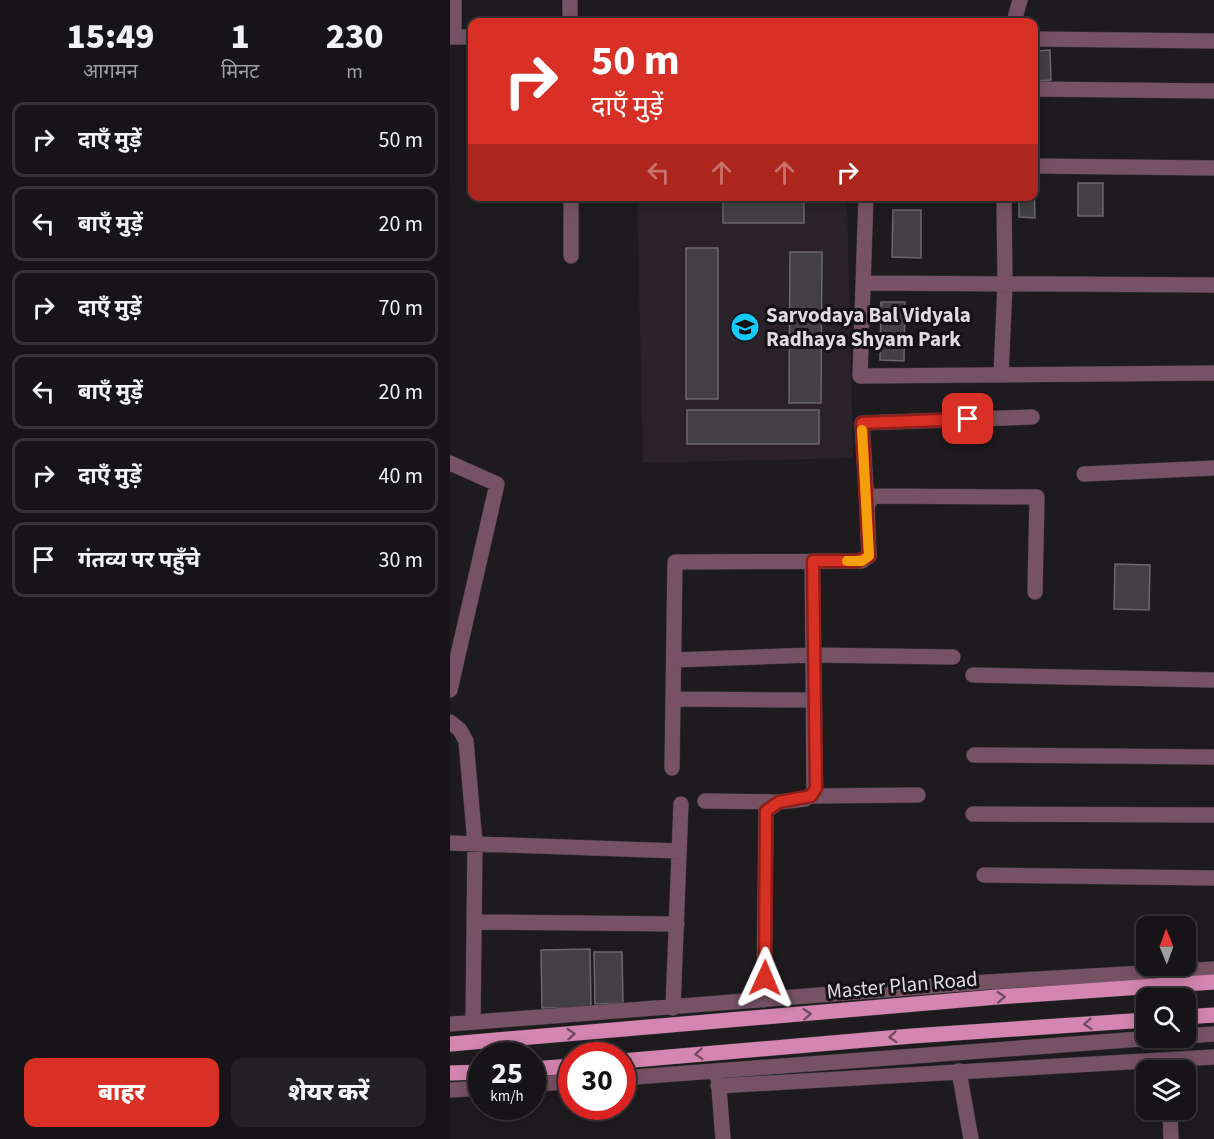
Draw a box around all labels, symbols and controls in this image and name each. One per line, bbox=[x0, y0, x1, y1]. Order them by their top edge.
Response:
text: 15:49 bbox=[66, 11, 155, 62]
text: 1 bbox=[231, 11, 250, 62]
text: 230 bbox=[326, 11, 383, 62]
text: 50 m bbox=[591, 31, 680, 91]
icon: right bbox=[492, 42, 570, 120]
text: आगमन bbox=[83, 58, 138, 86]
text: मिनट bbox=[221, 58, 259, 86]
text: m bbox=[346, 58, 363, 86]
text: दाएँ मुड़ें bbox=[591, 87, 663, 126]
icon: right bbox=[27, 123, 60, 156]
text: दाएँ मुड़ें bbox=[78, 124, 141, 156]
text: 50 m bbox=[378, 124, 423, 156]
icon: left bbox=[642, 156, 675, 189]
icon: ahead bbox=[705, 156, 738, 189]
icon: ahead bbox=[768, 156, 801, 189]
icon: right bbox=[831, 156, 864, 189]
icon: left bbox=[27, 207, 60, 240]
text: बाएँ मुड़ें bbox=[78, 208, 143, 240]
text: 20 m bbox=[378, 208, 423, 240]
icon: right bbox=[27, 291, 60, 324]
text: दाएँ मुड़ें bbox=[78, 292, 141, 324]
text: 70 m bbox=[378, 292, 423, 324]
place label: Sarvodaya Bal Vidyala Radhaya Shyam Park bbox=[766, 300, 971, 354]
school or university icon: Sarvodaya Bal Vidyala Radhaya Shyam Park bbox=[729, 311, 761, 343]
icon: left bbox=[27, 375, 60, 408]
text: बाएँ मुड़ें bbox=[78, 376, 143, 408]
text: 20 m bbox=[378, 376, 423, 408]
pin bbox=[942, 393, 993, 444]
icon: arrive bbox=[951, 402, 984, 435]
icon: right bbox=[27, 459, 60, 492]
text: दाएँ मुड़ें bbox=[78, 460, 141, 492]
text: 40 m bbox=[378, 460, 423, 492]
icon: arrive bbox=[27, 543, 60, 576]
text: गंतव्य पर पहुँचे bbox=[78, 544, 200, 576]
text: 30 m bbox=[378, 544, 423, 576]
north arrow bbox=[1136, 916, 1196, 976]
map controls bbox=[1136, 916, 1196, 1120]
position arrow bbox=[733, 946, 797, 1010]
street label: Master Plan Road bbox=[825, 963, 979, 1007]
button: search bbox=[1136, 988, 1196, 1048]
one-way arrow bbox=[997, 990, 1006, 1003]
one-way arrow bbox=[803, 1008, 812, 1021]
one-way arrow bbox=[1083, 1017, 1092, 1030]
one-way arrow bbox=[567, 1028, 576, 1041]
one-way arrow bbox=[889, 1030, 898, 1043]
speed limit sign: 30 bbox=[558, 1042, 636, 1120]
one-way arrow bbox=[694, 1047, 703, 1060]
text: 25 bbox=[491, 1052, 523, 1095]
button: बाहर bbox=[24, 1058, 219, 1127]
button: शेयर करें bbox=[231, 1058, 426, 1127]
button: layers bbox=[1136, 1060, 1196, 1120]
text: km/h bbox=[490, 1086, 524, 1107]

